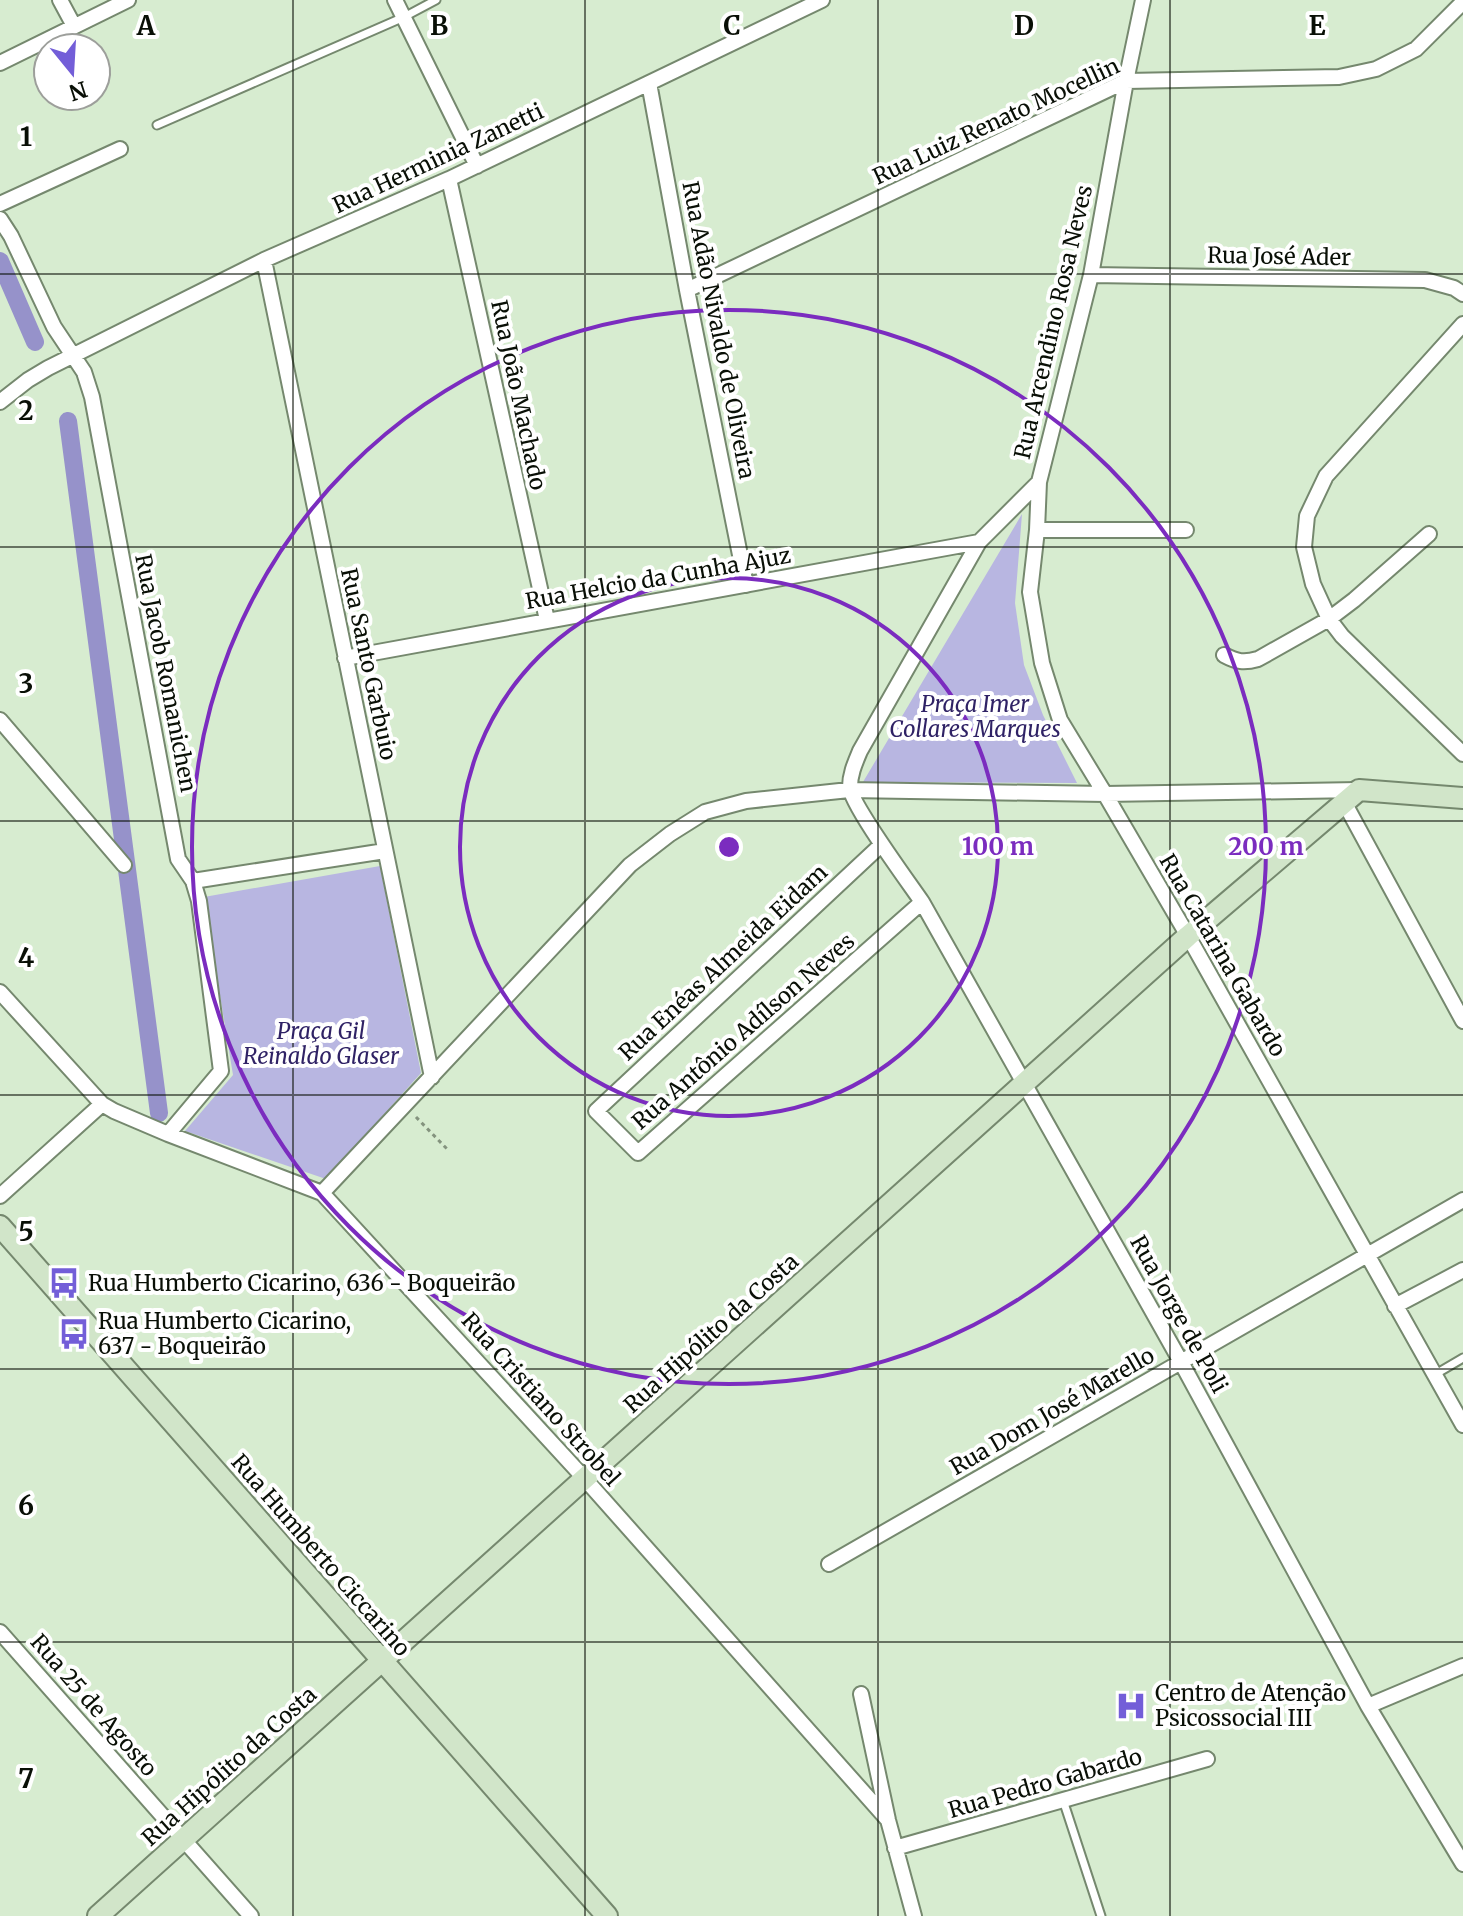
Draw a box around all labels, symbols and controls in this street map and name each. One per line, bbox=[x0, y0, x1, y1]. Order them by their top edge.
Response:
text: A bbox=[136, 9, 156, 42]
text: B bbox=[430, 9, 448, 42]
text: C bbox=[723, 9, 741, 42]
text: D bbox=[1014, 9, 1034, 42]
text: E bbox=[1309, 9, 1326, 42]
north arrow bbox=[32, 32, 112, 112]
street label: Rua Luiz Renato Mocellin bbox=[868, 51, 1124, 191]
text: N bbox=[65, 75, 91, 107]
street label: Rua Herminia Zanetti bbox=[328, 97, 548, 219]
text: 1 bbox=[20, 120, 32, 153]
street label: Rua Adão Nivaldo de Oliveira bbox=[676, 179, 762, 481]
street label: Rua Arcendino Rosa Neves bbox=[1008, 182, 1098, 462]
street label: Rua José Ader bbox=[1207, 241, 1351, 271]
street label: Rua João Machado bbox=[485, 297, 553, 493]
text: 2 bbox=[18, 394, 34, 427]
street label: Rua Helcio da Cunha Ajuz bbox=[523, 541, 793, 615]
street label: Rua Jacob Romanichen bbox=[129, 552, 203, 795]
street label: Rua Santo Garbuio bbox=[335, 565, 403, 763]
text: 3 bbox=[19, 667, 33, 700]
park label: Praça Imer Collares Marques bbox=[889, 690, 1061, 743]
text: 100 m bbox=[962, 831, 1034, 862]
text: 200 m bbox=[1228, 831, 1304, 862]
centre of rings bbox=[715, 833, 743, 861]
street label: Rua Catarina Gabardo bbox=[1154, 849, 1293, 1061]
street label: Rua Enéas Almeida Eidam bbox=[613, 858, 833, 1066]
street label: Rua Antônio Adílson Neves bbox=[626, 927, 860, 1135]
text: 4 bbox=[18, 941, 35, 974]
park label: Praça Gil Reinaldo Glaser bbox=[243, 1017, 400, 1070]
text: 5 bbox=[18, 1215, 34, 1248]
street label: Rua Jorge de Poli bbox=[1124, 1230, 1234, 1398]
street label: Rua Hipólito da Costa bbox=[618, 1247, 804, 1419]
bus stop icon: Rua Humberto Cicarino, 636 - Boqueirão bbox=[47, 1266, 81, 1300]
place label: Rua Humberto Cicarino, 636 - Boqueirão bbox=[88, 1269, 516, 1297]
street label: Rua Cristiano Strobel bbox=[456, 1306, 626, 1492]
place label: Rua Humberto Cicarino, 637 - Boqueirão bbox=[98, 1307, 351, 1360]
bus stop icon: Rua Humberto Cicarino, 637 - Boqueirão bbox=[57, 1317, 91, 1351]
street label: Rua Dom José Marello bbox=[945, 1341, 1159, 1481]
street label: Rua Humberto Ciccarino bbox=[225, 1448, 417, 1662]
text: 6 bbox=[18, 1489, 34, 1522]
street label: Rua 25 de Agosto bbox=[25, 1628, 163, 1782]
place label: Centro de Atenção Psicossocial III bbox=[1155, 1679, 1346, 1732]
street label: Rua Hipólito da Costa bbox=[136, 1680, 322, 1852]
hospital icon: Centro de Atenção Psicossocial III bbox=[1114, 1689, 1148, 1723]
street label: Rua Pedro Gabardo bbox=[945, 1742, 1145, 1824]
text: 7 bbox=[18, 1762, 34, 1795]

